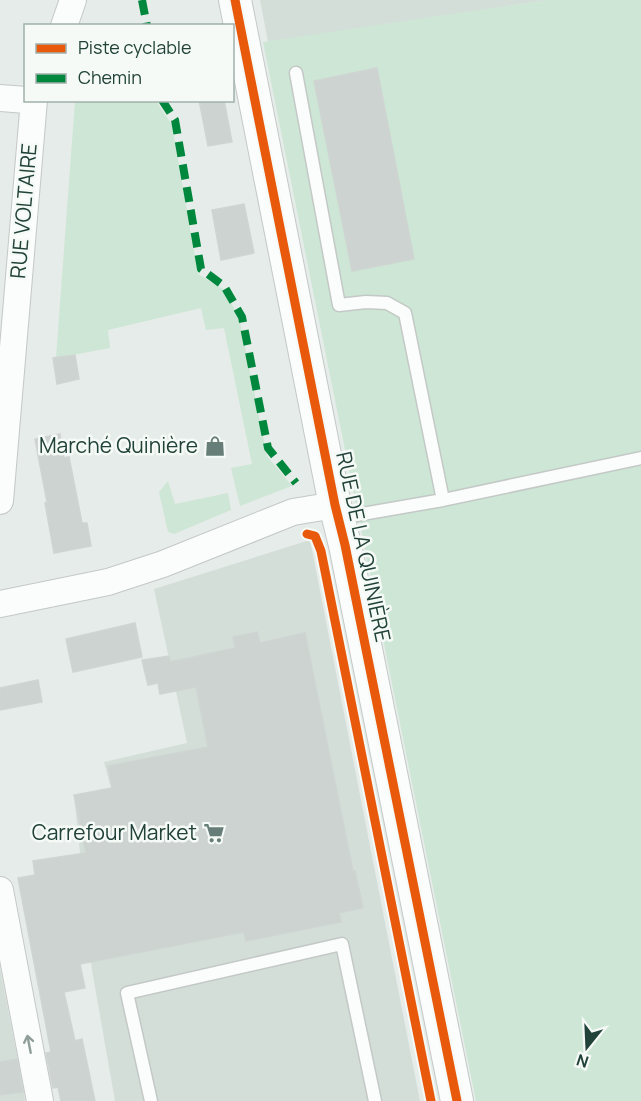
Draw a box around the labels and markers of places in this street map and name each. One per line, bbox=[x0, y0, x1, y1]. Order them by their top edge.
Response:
place label: Marché Quinière bbox=[39, 431, 198, 459]
shop icon: Marché Quinière bbox=[203, 434, 227, 458]
place label: Carrefour Market bbox=[32, 818, 197, 846]
supermarket icon: Carrefour Market bbox=[202, 821, 226, 845]

